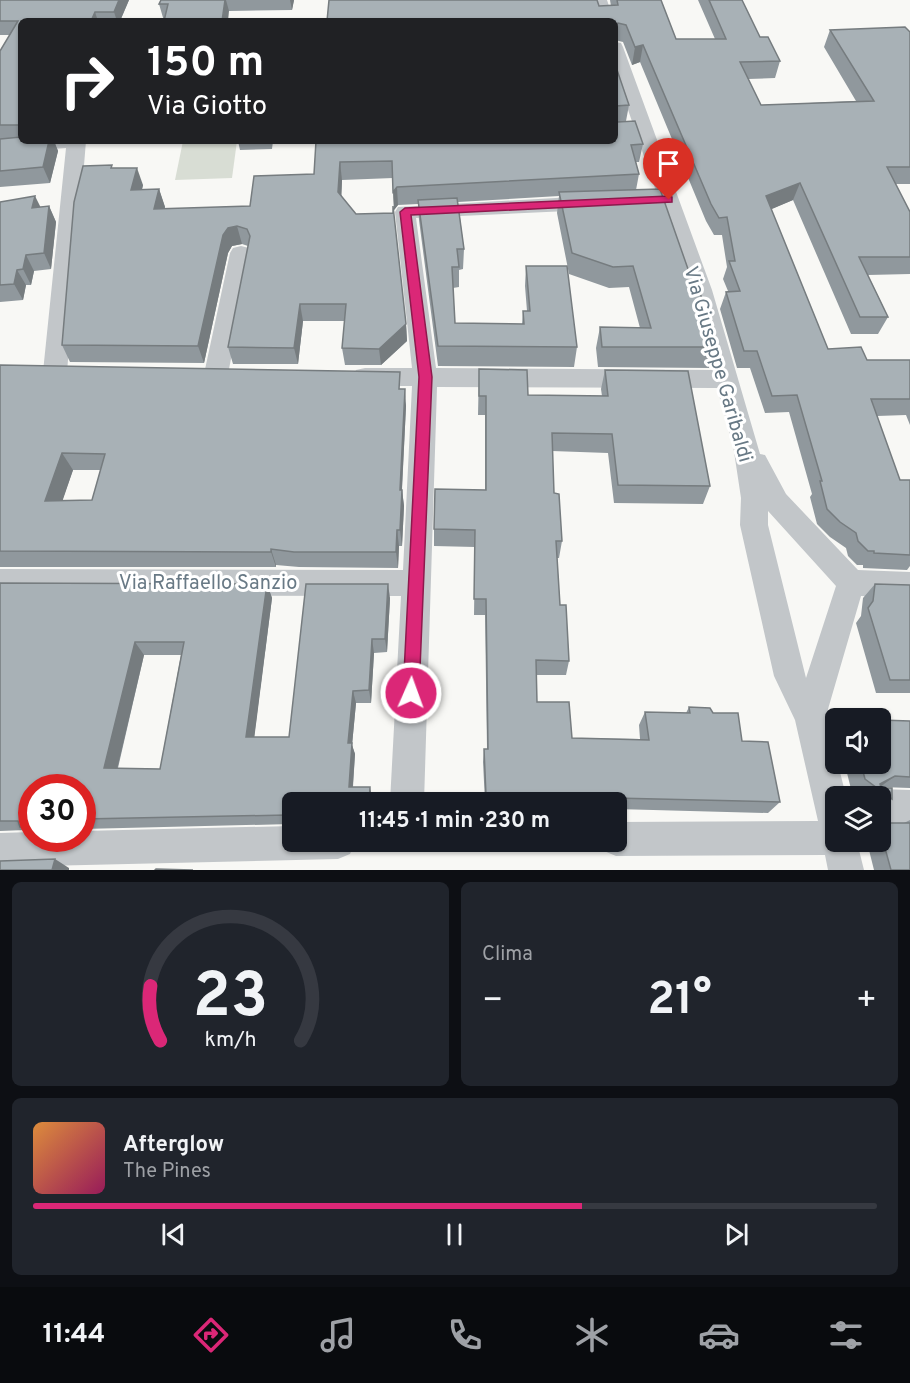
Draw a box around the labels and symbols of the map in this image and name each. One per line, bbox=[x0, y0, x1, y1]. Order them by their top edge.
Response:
pin bbox=[643, 138, 694, 200]
street label: Via Giuseppe Garibaldi bbox=[677, 264, 758, 466]
street label: Via Raffaello Sanzio bbox=[119, 571, 297, 597]
position arrow bbox=[379, 661, 443, 725]
speed limit sign: 30 bbox=[18, 774, 96, 852]

